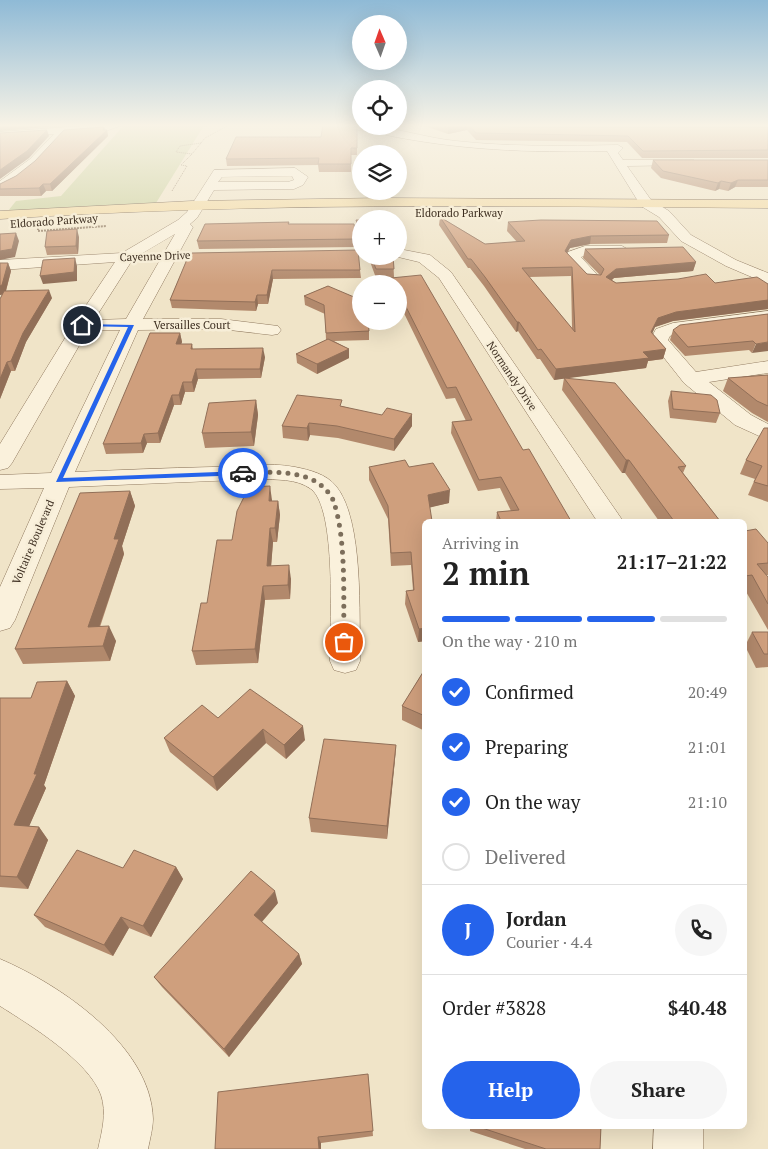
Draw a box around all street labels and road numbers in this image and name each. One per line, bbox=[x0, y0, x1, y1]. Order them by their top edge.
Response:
street label: Eldorado Parkway bbox=[415, 206, 503, 220]
street label: Eldorado Parkway bbox=[10, 211, 99, 231]
street label: Cayenne Drive bbox=[119, 248, 191, 264]
street label: Versailles Court bbox=[153, 318, 231, 332]
street label: Normandy Drive bbox=[484, 339, 541, 414]
street label: Voltaire Boulevard bbox=[9, 498, 57, 586]

